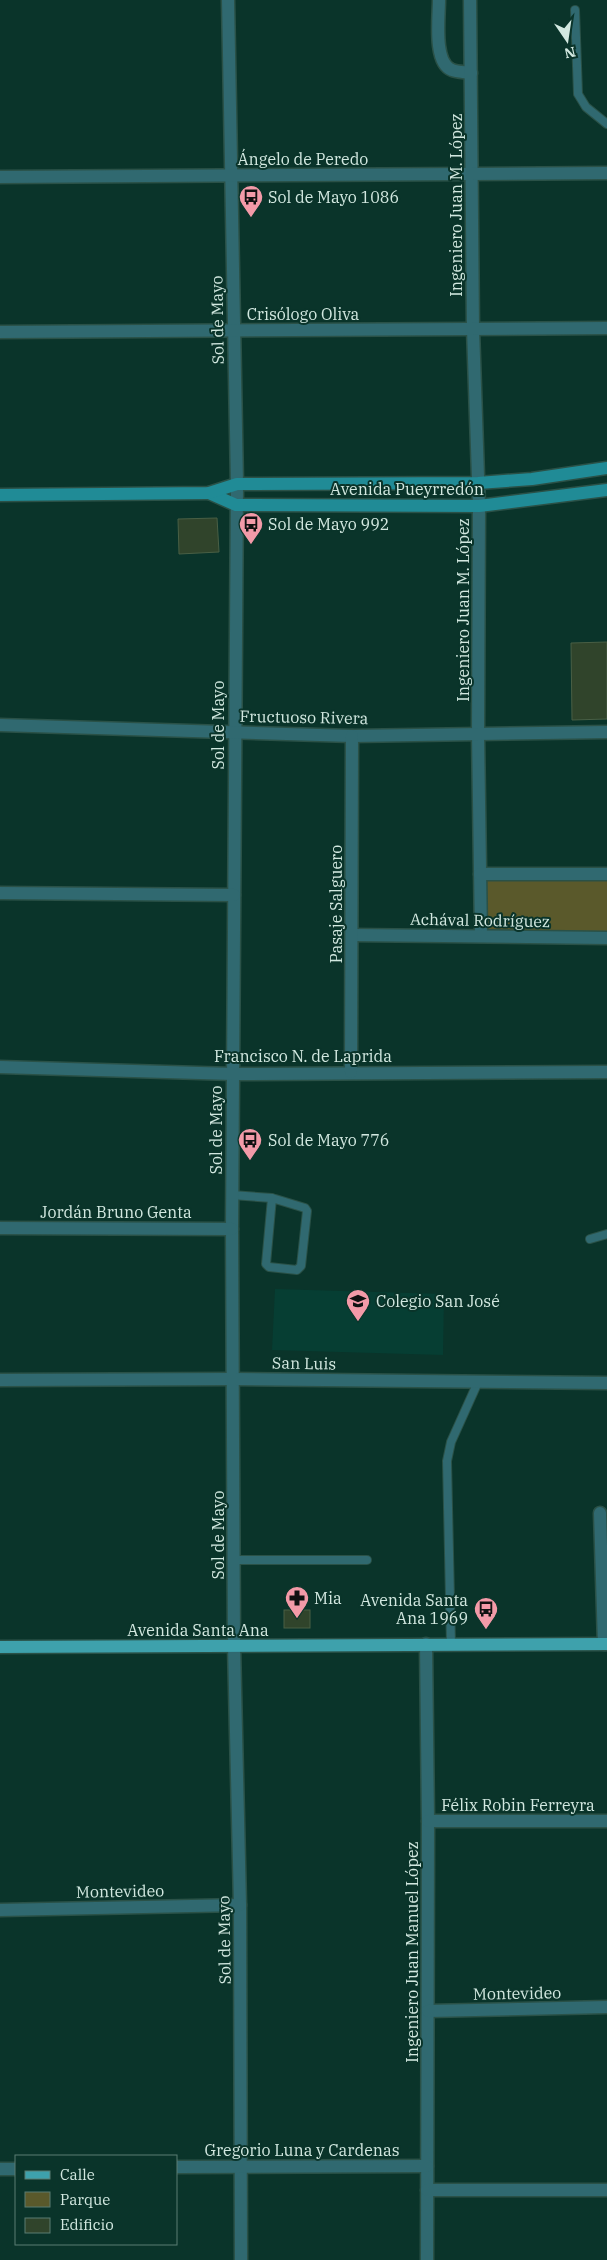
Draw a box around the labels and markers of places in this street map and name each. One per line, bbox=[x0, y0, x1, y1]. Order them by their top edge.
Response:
bus stop icon: Sol de Mayo 1086 bbox=[238, 184, 264, 218]
place label: Sol de Mayo 1086 bbox=[268, 187, 399, 207]
bus stop icon: Sol de Mayo 992 bbox=[238, 511, 264, 545]
place label: Sol de Mayo 992 bbox=[268, 514, 389, 534]
bus stop icon: Sol de Mayo 776 bbox=[237, 1127, 263, 1161]
place label: Sol de Mayo 776 bbox=[268, 1130, 389, 1150]
school or university icon: Colegio San José bbox=[345, 1288, 371, 1322]
place label: Colegio San José bbox=[376, 1291, 500, 1311]
pharmacy icon: Mia bbox=[284, 1585, 310, 1619]
place label: Mia bbox=[314, 1588, 342, 1608]
place label: Avenida Santa Ana 1969 bbox=[360, 1590, 468, 1628]
bus stop icon: Avenida Santa Ana 1969 bbox=[473, 1596, 499, 1630]

